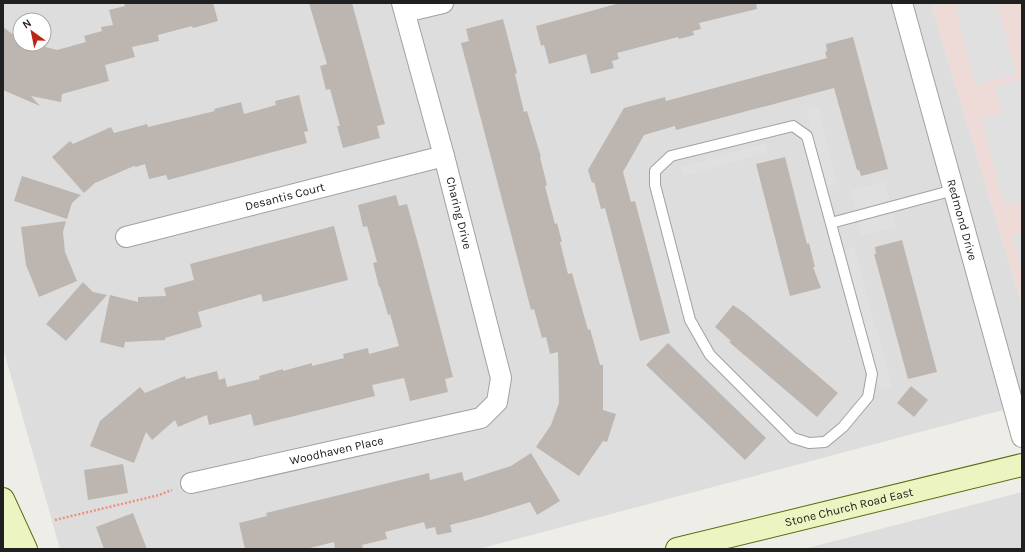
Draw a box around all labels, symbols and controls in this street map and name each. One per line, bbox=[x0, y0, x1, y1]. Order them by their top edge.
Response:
north arrow bbox=[12, 12, 52, 52]
text: N bbox=[20, 16, 34, 32]
street label: Charing Drive bbox=[443, 175, 475, 251]
street label: Redmond Drive bbox=[944, 178, 980, 262]
street label: Desantis Court bbox=[244, 180, 327, 213]
street label: Woodhaven Place bbox=[288, 433, 385, 468]
street label: Stone Church Road East bbox=[783, 485, 915, 530]

